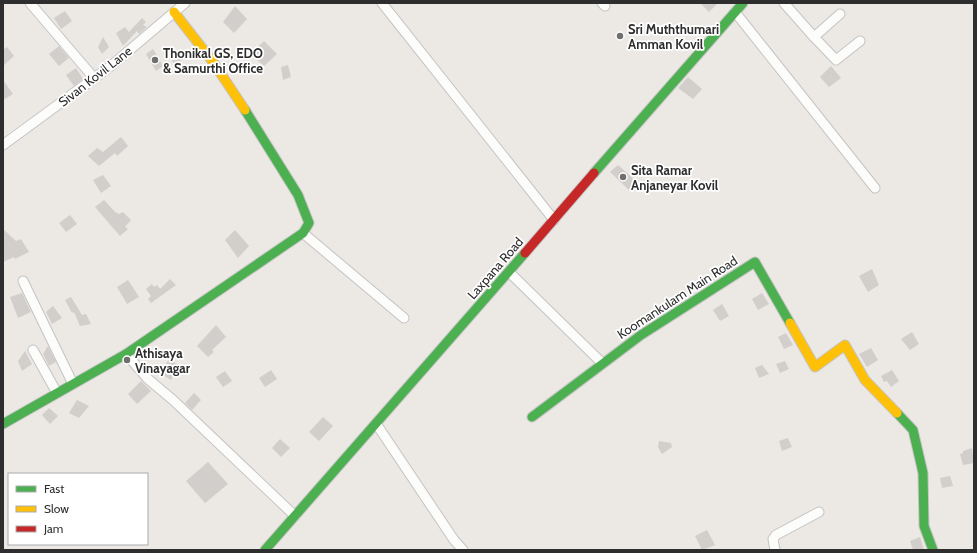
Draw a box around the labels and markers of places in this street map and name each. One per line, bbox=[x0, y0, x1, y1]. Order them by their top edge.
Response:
place label: Sri Muththumari Amman Kovil bbox=[628, 21, 719, 52]
marker: Sri Muththumari Amman Kovil bbox=[615, 31, 625, 41]
place label: Thonikal GS, EDO & Samurthi Office bbox=[163, 45, 263, 76]
marker: Thonikal GS, EDO & Samurthi Office bbox=[150, 55, 160, 65]
place label: Sita Ramar Anjaneyar Kovil bbox=[631, 162, 719, 193]
marker: Sita Ramar Anjaneyar Kovil bbox=[618, 172, 628, 182]
place label: Athisaya Vinayagar bbox=[135, 345, 191, 376]
marker: Athisaya Vinayagar bbox=[122, 355, 132, 365]

